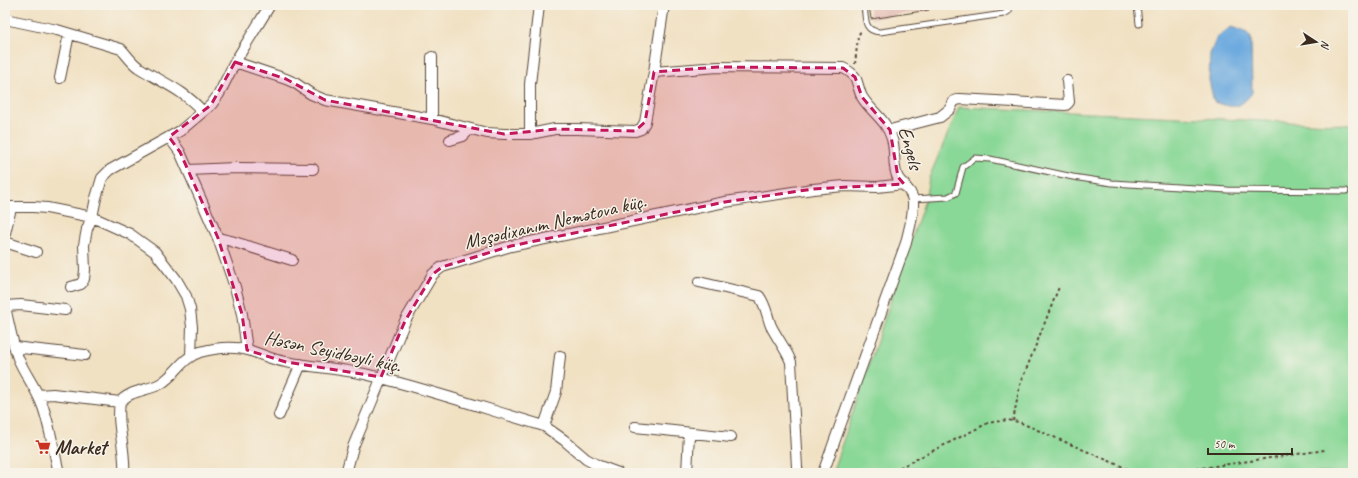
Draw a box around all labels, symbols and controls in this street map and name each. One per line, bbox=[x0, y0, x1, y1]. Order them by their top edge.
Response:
north arrow bbox=[1296, 22, 1336, 62]
text: N bbox=[1318, 39, 1333, 51]
street label: Engels bbox=[893, 124, 929, 175]
street label: Məşədixanım Nemətova küç. bbox=[462, 188, 648, 255]
street label: Həsən Seyidbəyli küç. bbox=[262, 325, 403, 378]
scale bar bbox=[1208, 430, 1292, 456]
place label: Market bbox=[55, 435, 110, 460]
text: 50 m bbox=[1214, 436, 1236, 452]
supermarket icon: Market bbox=[34, 438, 52, 456]

